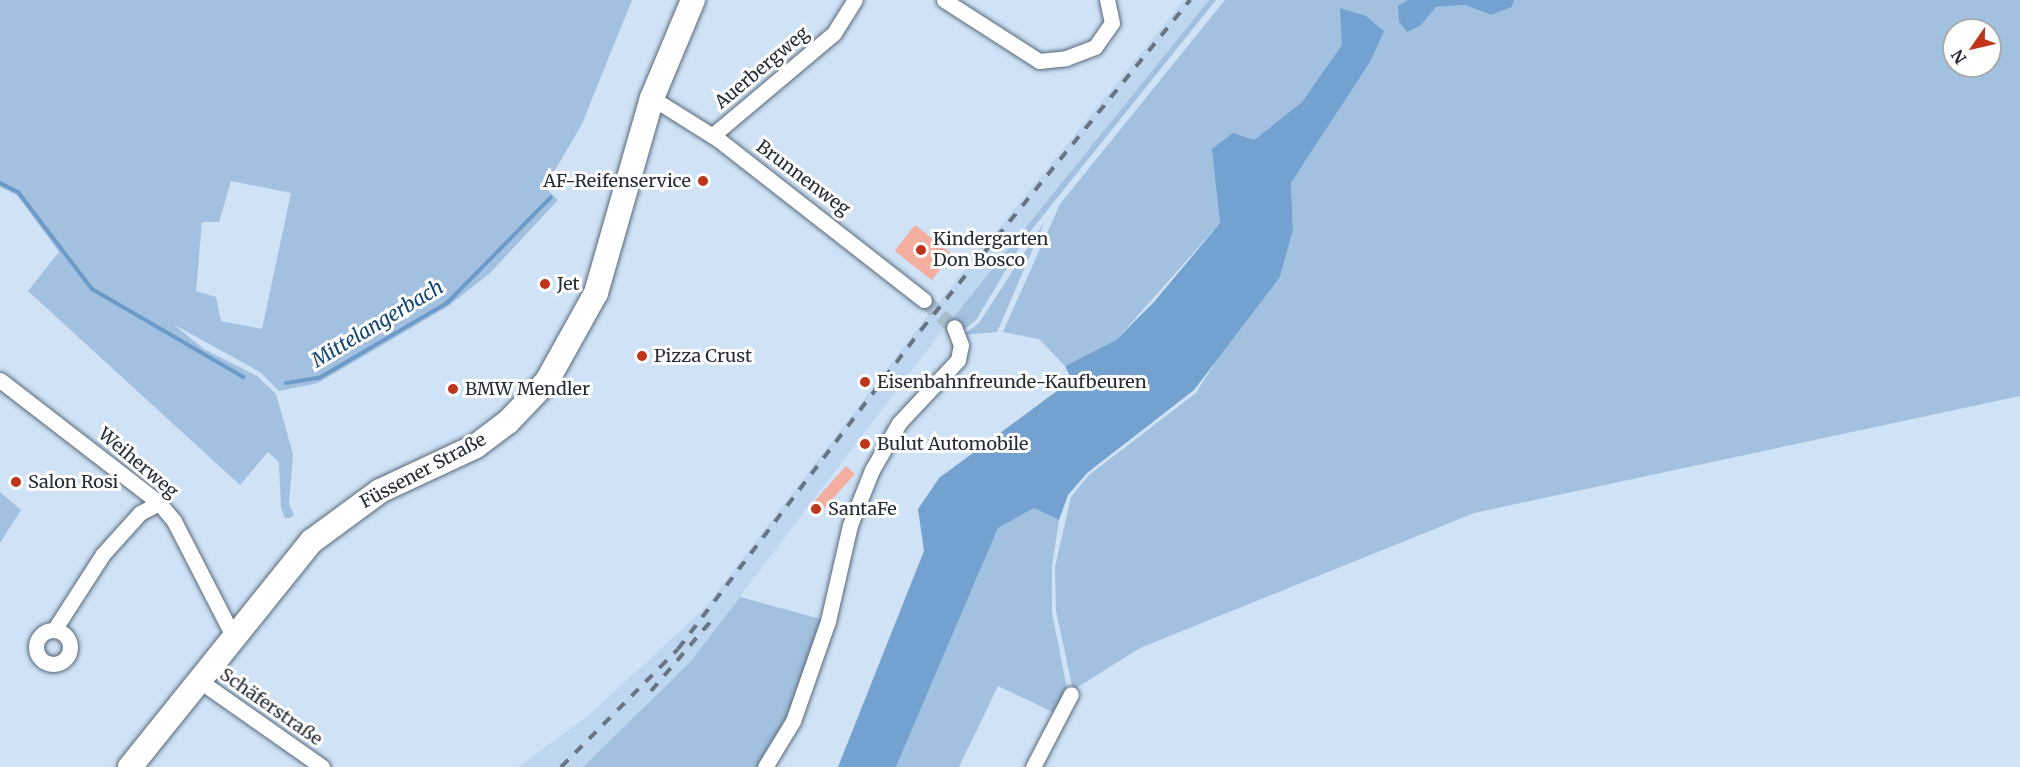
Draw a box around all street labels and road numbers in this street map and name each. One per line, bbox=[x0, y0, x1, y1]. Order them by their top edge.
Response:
street label: Auerbergweg bbox=[711, 22, 813, 114]
street label: Brunnenweg bbox=[752, 136, 854, 220]
street label: Weiherweg bbox=[94, 423, 182, 503]
street label: Füssener Straße bbox=[356, 429, 490, 513]
street label: Schäferstraße bbox=[216, 664, 326, 750]

